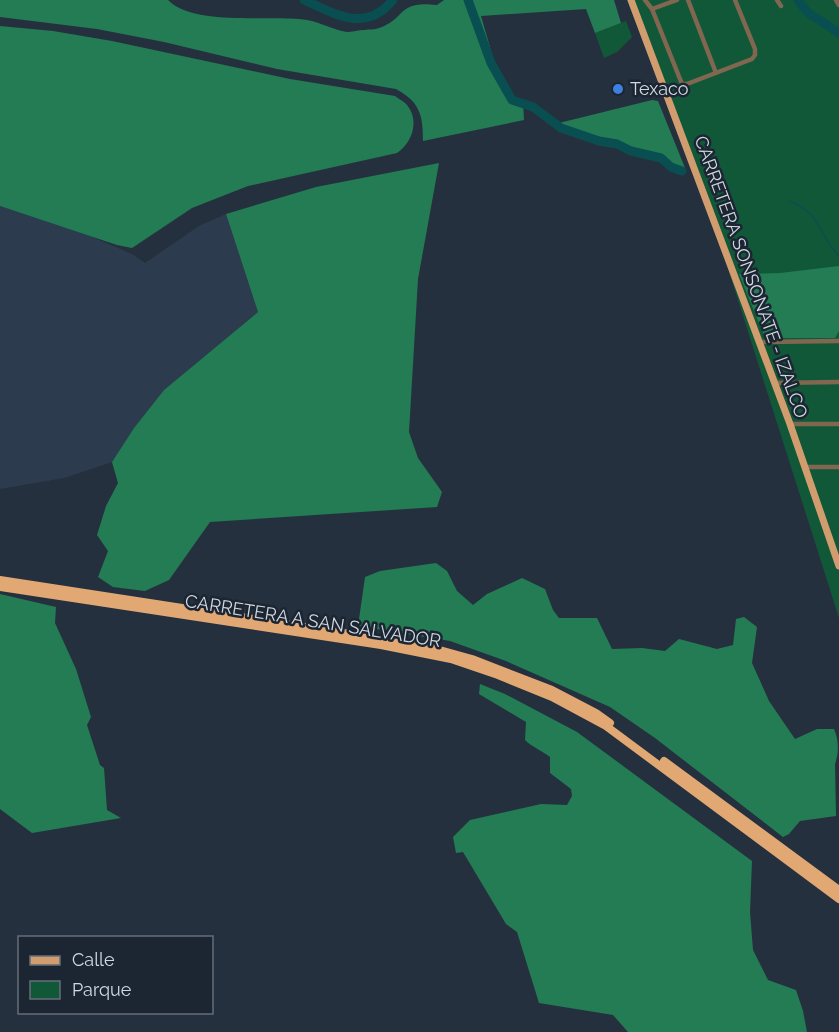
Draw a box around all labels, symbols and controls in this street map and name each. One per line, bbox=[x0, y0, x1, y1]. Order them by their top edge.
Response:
place label: Texaco bbox=[630, 78, 689, 99]
marker: Texaco bbox=[611, 82, 625, 96]
street label: CARRETERA SONSONATE - IZALCO bbox=[691, 133, 812, 421]
street label: CARRETERA A SAN SALVADOR bbox=[184, 590, 443, 651]
legend bbox=[18, 936, 213, 1014]
text: Calle bbox=[72, 949, 115, 970]
text: Parque bbox=[72, 979, 132, 1000]

